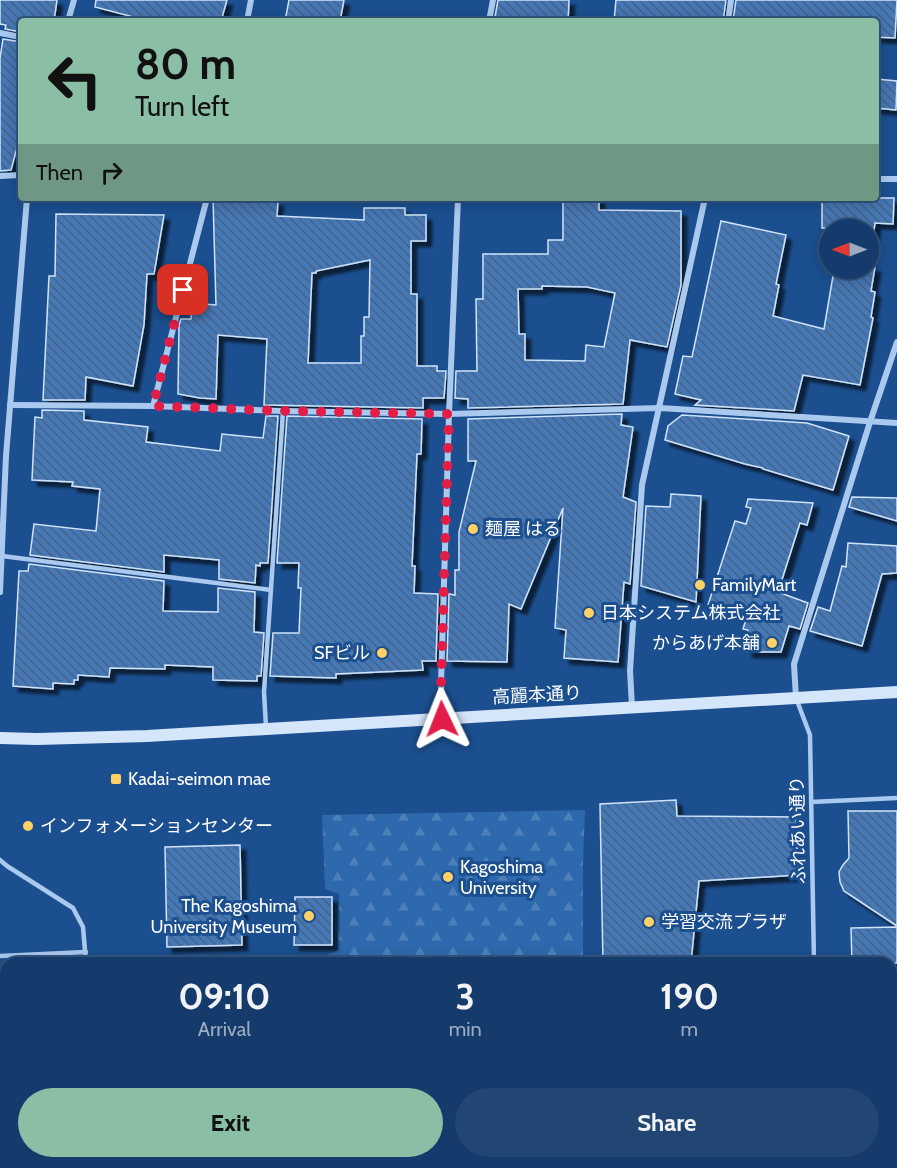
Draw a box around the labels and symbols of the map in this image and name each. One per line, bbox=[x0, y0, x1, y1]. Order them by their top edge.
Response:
north arrow bbox=[819, 219, 879, 279]
pin bbox=[157, 264, 208, 315]
place label: 麺屋 はる bbox=[485, 518, 561, 540]
marker: 麺屋 はる bbox=[466, 522, 480, 536]
place label: FamilyMart bbox=[712, 574, 796, 596]
marker: FamilyMart bbox=[693, 578, 707, 592]
place label: 日本システム株式会社 bbox=[601, 602, 780, 624]
marker: 日本システム株式会社 bbox=[582, 606, 596, 620]
place label: からあげ本舗 bbox=[652, 632, 760, 654]
marker: からあげ本舗 bbox=[765, 636, 779, 650]
place label: SFビル bbox=[314, 642, 370, 664]
marker: SFビル bbox=[375, 646, 389, 660]
street label: 高麗本通り bbox=[491, 682, 583, 708]
position arrow bbox=[410, 687, 474, 751]
place label: Kadai-seimon mae bbox=[128, 768, 271, 790]
marker: Kadai-seimon mae bbox=[109, 772, 123, 786]
street label: ふれあい通り bbox=[786, 776, 810, 884]
place label: インフォメーションセンター bbox=[40, 815, 273, 837]
marker: インフォメーションセンター bbox=[21, 819, 35, 833]
place label: Kagoshima University bbox=[460, 856, 544, 899]
marker: Kagoshima University bbox=[441, 870, 455, 884]
place label: The Kagoshima University Museum bbox=[151, 895, 297, 938]
marker: The Kagoshima University Museum bbox=[302, 909, 316, 923]
place label: 学習交流プラザ bbox=[661, 911, 787, 933]
marker: 学習交流プラザ bbox=[642, 915, 656, 929]

